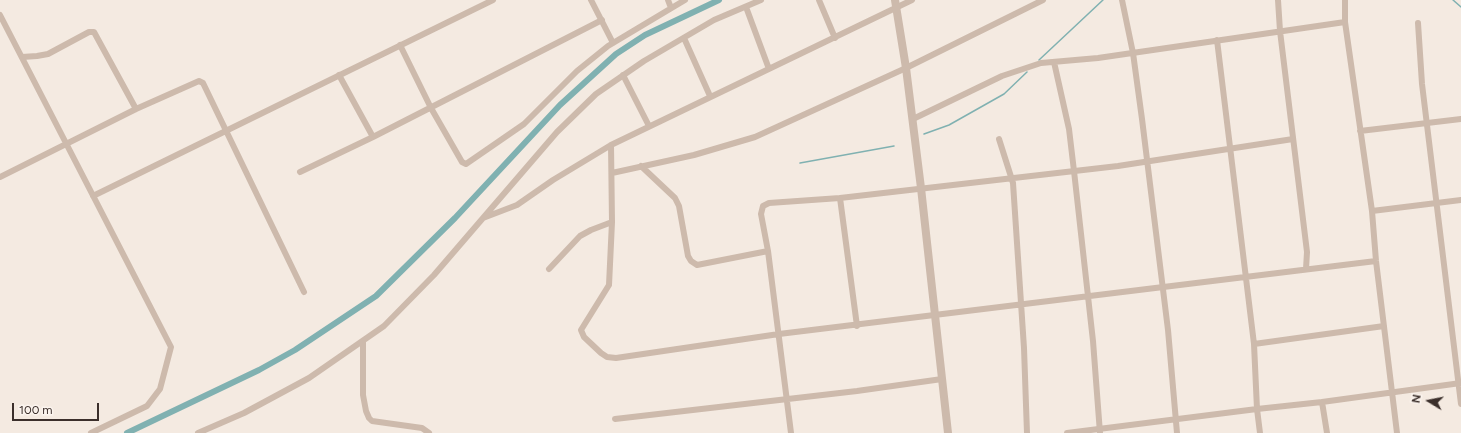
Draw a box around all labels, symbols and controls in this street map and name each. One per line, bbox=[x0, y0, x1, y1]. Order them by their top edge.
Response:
north arrow bbox=[1409, 381, 1449, 421]
text: N bbox=[1410, 394, 1424, 404]
scale bar bbox=[14, 395, 101, 421]
text: 100 m bbox=[19, 403, 53, 417]

